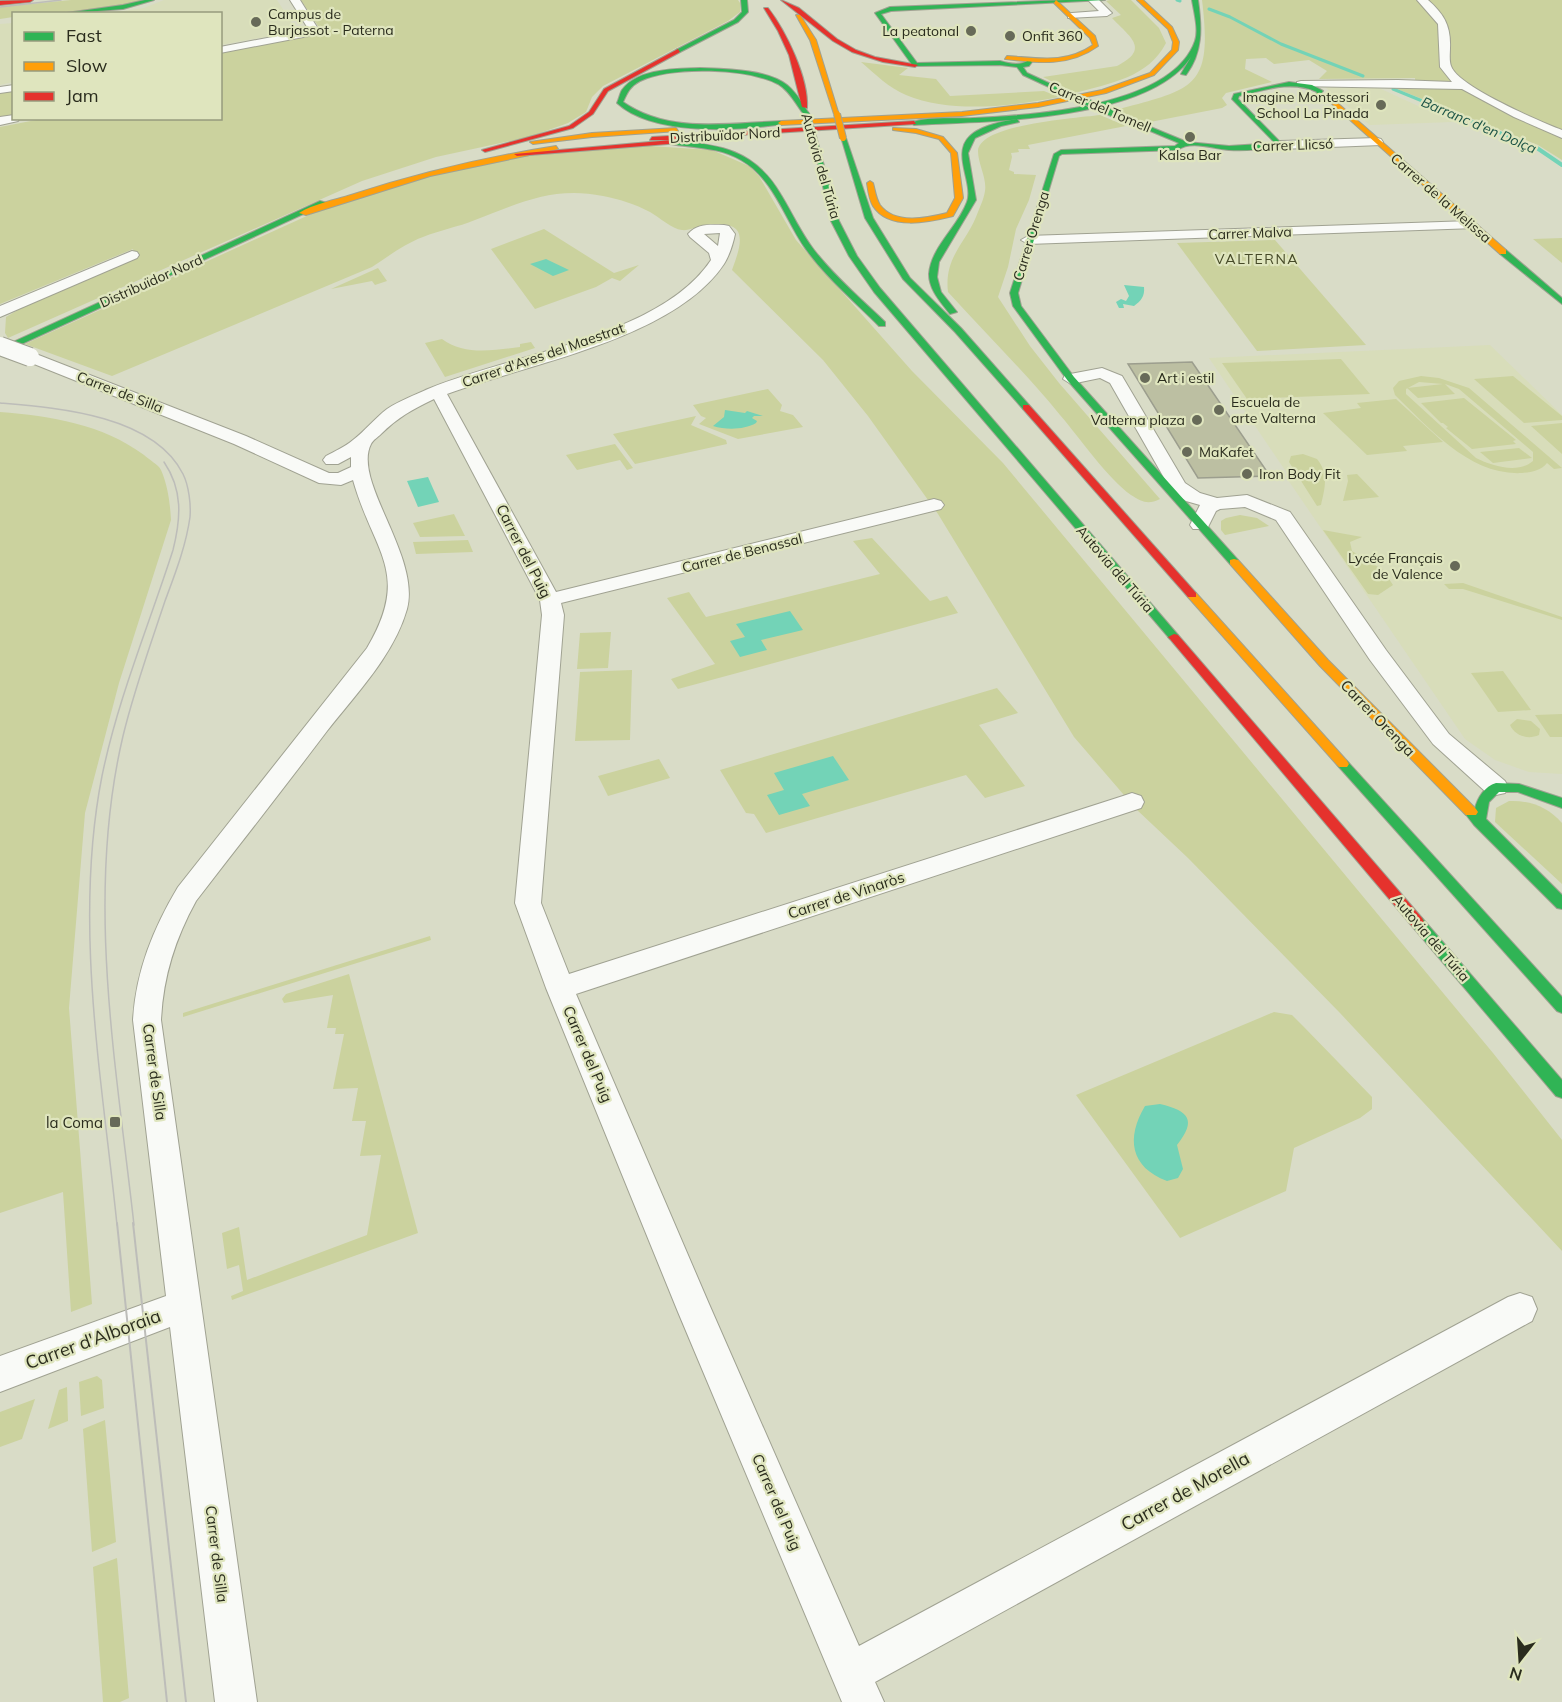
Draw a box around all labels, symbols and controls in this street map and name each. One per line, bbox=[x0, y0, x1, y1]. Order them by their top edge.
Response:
place label: Campus de Burjassot - Paterna bbox=[268, 5, 394, 39]
legend bbox=[12, 12, 222, 120]
marker: Campus de Burjassot - Paterna bbox=[249, 15, 263, 29]
place label: La peatonal bbox=[882, 22, 959, 40]
text: Fast bbox=[66, 24, 102, 47]
marker: La peatonal bbox=[964, 24, 978, 38]
place label: Onfit 360 bbox=[1022, 27, 1083, 45]
marker: Onfit 360 bbox=[1003, 29, 1017, 43]
text: Slow bbox=[66, 54, 108, 77]
street label: Carrer del Tomell bbox=[1046, 77, 1154, 137]
text: Jam bbox=[66, 84, 99, 107]
place label: Imagine Montessori School La Pinada bbox=[1242, 88, 1369, 122]
water label: Barranc d'en Dolça bbox=[1419, 93, 1539, 157]
marker: Imagine Montessori School La Pinada bbox=[1374, 98, 1388, 112]
street label: Autovia del Túria bbox=[797, 111, 845, 221]
street label: Distribuïdor Nord bbox=[669, 123, 781, 147]
marker: Kalsa Bar bbox=[1183, 130, 1197, 144]
street label: Carrer Llicsó bbox=[1253, 135, 1333, 155]
place label: Kalsa Bar bbox=[1159, 146, 1222, 164]
street label: Carrer de la Melissa bbox=[1387, 149, 1495, 247]
street label: Carrer Orenga bbox=[1009, 189, 1053, 283]
street label: Carrer Malva bbox=[1208, 223, 1292, 243]
street label: Distribuïdor Nord bbox=[97, 250, 205, 312]
district label: VALTERNA bbox=[1215, 250, 1299, 268]
street label: Carrer d'Ares del Maestrat bbox=[460, 319, 627, 391]
street label: Carrer de Silla bbox=[74, 367, 166, 417]
place label: Art i estil bbox=[1157, 369, 1214, 387]
marker: Art i estil bbox=[1138, 371, 1152, 385]
place label: Escuela de arte Valterna bbox=[1231, 393, 1316, 427]
marker: Escuela de arte Valterna bbox=[1212, 403, 1226, 417]
place label: Valterna plaza bbox=[1091, 411, 1185, 429]
marker: Valterna plaza bbox=[1190, 413, 1204, 427]
place label: MaKafet bbox=[1199, 443, 1254, 461]
marker: MaKafet bbox=[1180, 445, 1194, 459]
place label: Iron Body Fit bbox=[1259, 465, 1341, 483]
marker: Iron Body Fit bbox=[1240, 467, 1254, 481]
street label: Carrer del Puig bbox=[492, 501, 556, 601]
street label: Autovia del Túria bbox=[1072, 522, 1158, 616]
street label: Carrer de Benassal bbox=[680, 529, 804, 577]
place label: Lycée Français de Valence bbox=[1348, 549, 1443, 583]
marker: Lycée Français de Valence bbox=[1448, 559, 1462, 573]
street label: Carrer Orenga bbox=[1337, 676, 1419, 760]
street label: Carrer de Vinaròs bbox=[785, 867, 907, 923]
street label: Autovia del Túria bbox=[1388, 891, 1474, 985]
street label: Carrer del Puig bbox=[559, 1003, 617, 1105]
street label: Carrer de Silla bbox=[139, 1022, 171, 1122]
place label: la Coma bbox=[46, 1113, 103, 1132]
marker: la Coma bbox=[108, 1115, 122, 1129]
street label: Carrer d'Alboraia bbox=[22, 1304, 164, 1374]
street label: Carrer de Morella bbox=[1117, 1446, 1253, 1536]
street label: Carrer del Puig bbox=[748, 1451, 806, 1553]
street label: Carrer de Silla bbox=[202, 1504, 232, 1604]
north arrow bbox=[1490, 1630, 1550, 1690]
text: N bbox=[1507, 1663, 1524, 1686]

